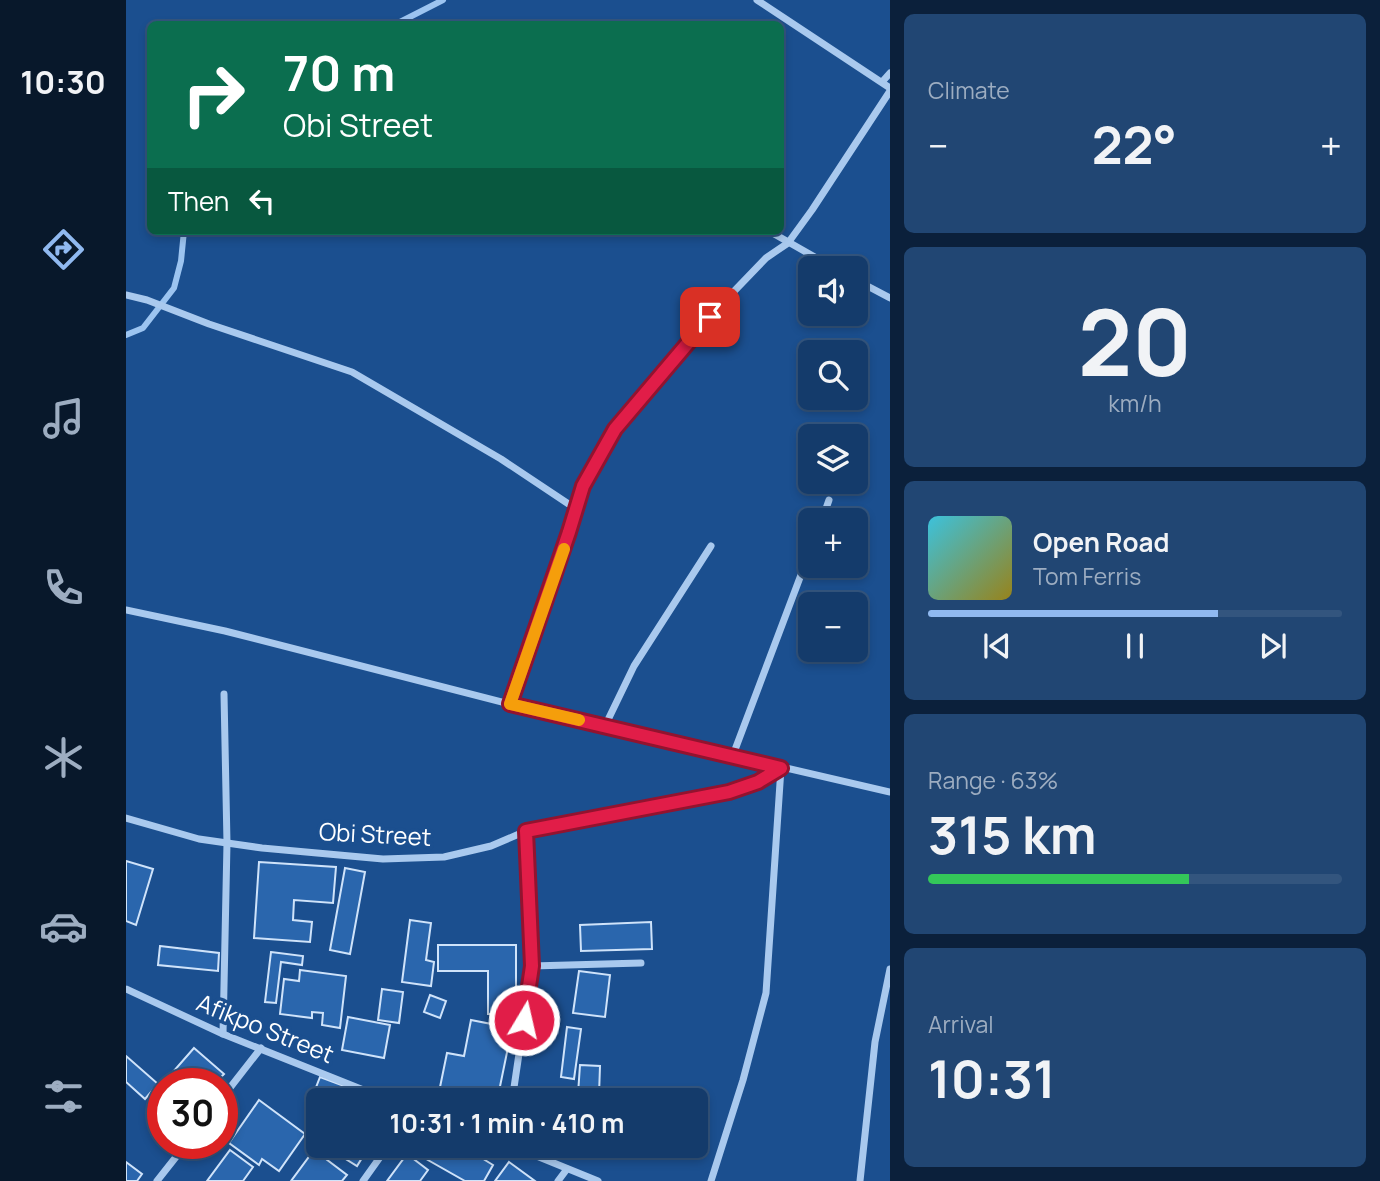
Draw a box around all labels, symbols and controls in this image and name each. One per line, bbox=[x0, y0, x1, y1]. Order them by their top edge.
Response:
text: 70 m bbox=[283, 39, 395, 106]
icon: right bbox=[168, 49, 259, 140]
text: 10:30 bbox=[20, 60, 106, 104]
text: Climate bbox=[928, 74, 1010, 106]
text: Obi Street bbox=[283, 103, 433, 147]
text: 22° bbox=[1092, 109, 1177, 180]
text: − bbox=[928, 119, 949, 171]
text: + bbox=[1320, 119, 1342, 171]
icon: left bbox=[243, 182, 281, 220]
text: Then bbox=[168, 183, 229, 219]
icon: directions bbox=[39, 225, 88, 274]
map controls bbox=[798, 256, 868, 662]
button: sound bbox=[798, 256, 868, 326]
text: 20 bbox=[1078, 279, 1192, 403]
pin bbox=[680, 287, 740, 347]
icon: arrive bbox=[691, 298, 729, 336]
button: search bbox=[798, 340, 868, 410]
text: km/h bbox=[1108, 387, 1162, 419]
icon: music bbox=[39, 394, 88, 443]
button: layers bbox=[798, 424, 868, 494]
button: + bbox=[798, 508, 868, 578]
text: Open Road bbox=[1033, 524, 1169, 560]
text: Tom Ferris bbox=[1033, 560, 1141, 592]
icon: phone bbox=[39, 563, 88, 612]
button: − bbox=[798, 592, 868, 662]
icon: previous bbox=[978, 627, 1016, 665]
icon: pause bbox=[1116, 627, 1154, 665]
icon: next bbox=[1254, 627, 1292, 665]
icon: climate bbox=[39, 733, 88, 782]
text: Range · 63% bbox=[928, 764, 1058, 796]
text: 315 km bbox=[928, 799, 1097, 870]
street label: Obi Street bbox=[318, 814, 432, 853]
icon: car bbox=[39, 902, 88, 951]
position arrow bbox=[487, 983, 561, 1057]
street label: Afikpo Street bbox=[192, 985, 339, 1070]
text: Arrival bbox=[928, 1008, 994, 1040]
text: 10:31 bbox=[928, 1043, 1056, 1114]
speed limit sign: 30 bbox=[147, 1068, 238, 1159]
icon: filters bbox=[39, 1072, 88, 1121]
text: 10:31 · 1 min · 410 m bbox=[390, 1105, 624, 1141]

